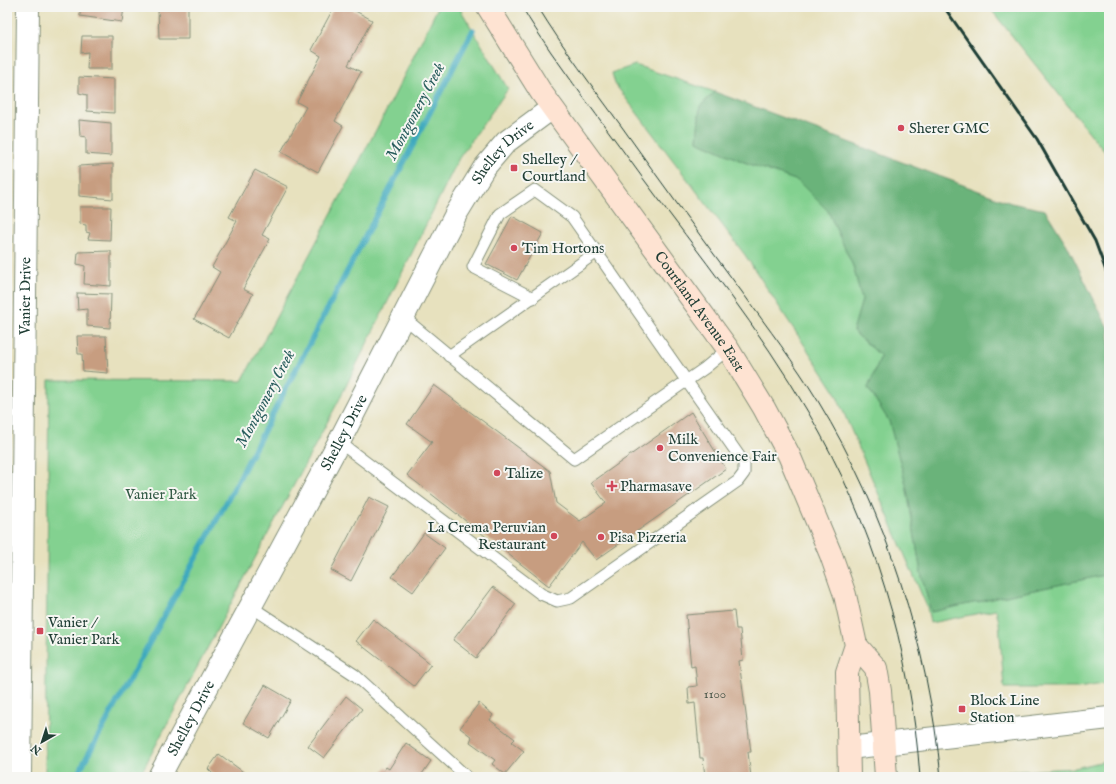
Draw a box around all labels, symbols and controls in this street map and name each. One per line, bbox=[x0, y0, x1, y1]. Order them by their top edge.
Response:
water label: Montgomery Creek bbox=[382, 59, 450, 164]
street label: Shelley Drive bbox=[467, 115, 538, 187]
place label: Sherer GMC bbox=[909, 119, 990, 138]
marker: Sherer GMC bbox=[896, 123, 906, 133]
place label: Shelley / Courtland bbox=[522, 150, 587, 186]
marker: Shelley / Courtland bbox=[509, 163, 519, 173]
place label: Tim Hortons bbox=[522, 239, 604, 258]
marker: Tim Hortons bbox=[509, 243, 519, 253]
street label: Courtland Avenue East bbox=[650, 247, 749, 375]
street label: Vanier Drive bbox=[15, 257, 35, 336]
water label: Montgomery Creek bbox=[232, 346, 300, 451]
street label: Shelley Drive bbox=[316, 391, 371, 474]
place label: Milk Convenience Fair bbox=[668, 430, 777, 466]
marker: Milk Convenience Fair bbox=[655, 443, 665, 453]
place label: Talize bbox=[505, 464, 543, 483]
marker: Talize bbox=[492, 468, 502, 478]
place label: Pharmasave bbox=[620, 477, 692, 496]
marker: Pharmasave bbox=[607, 481, 617, 491]
park label: Vanier Park bbox=[124, 485, 198, 504]
place label: La Crema Peruvian Restaurant bbox=[427, 518, 546, 554]
place label: Pisa Pizzeria bbox=[609, 528, 687, 547]
marker: La Crema Peruvian Restaurant bbox=[549, 531, 559, 541]
marker: Pisa Pizzeria bbox=[596, 532, 606, 542]
place label: Vanier / Vanier Park bbox=[47, 613, 120, 649]
marker: Vanier / Vanier Park bbox=[35, 626, 45, 636]
street label: Shelley Drive bbox=[163, 677, 219, 759]
house number: 1100 bbox=[704, 686, 726, 703]
place label: Block Line Station bbox=[970, 691, 1039, 727]
marker: Block Line Station bbox=[957, 704, 967, 714]
north arrow bbox=[22, 722, 62, 762]
text: N bbox=[28, 740, 45, 758]

